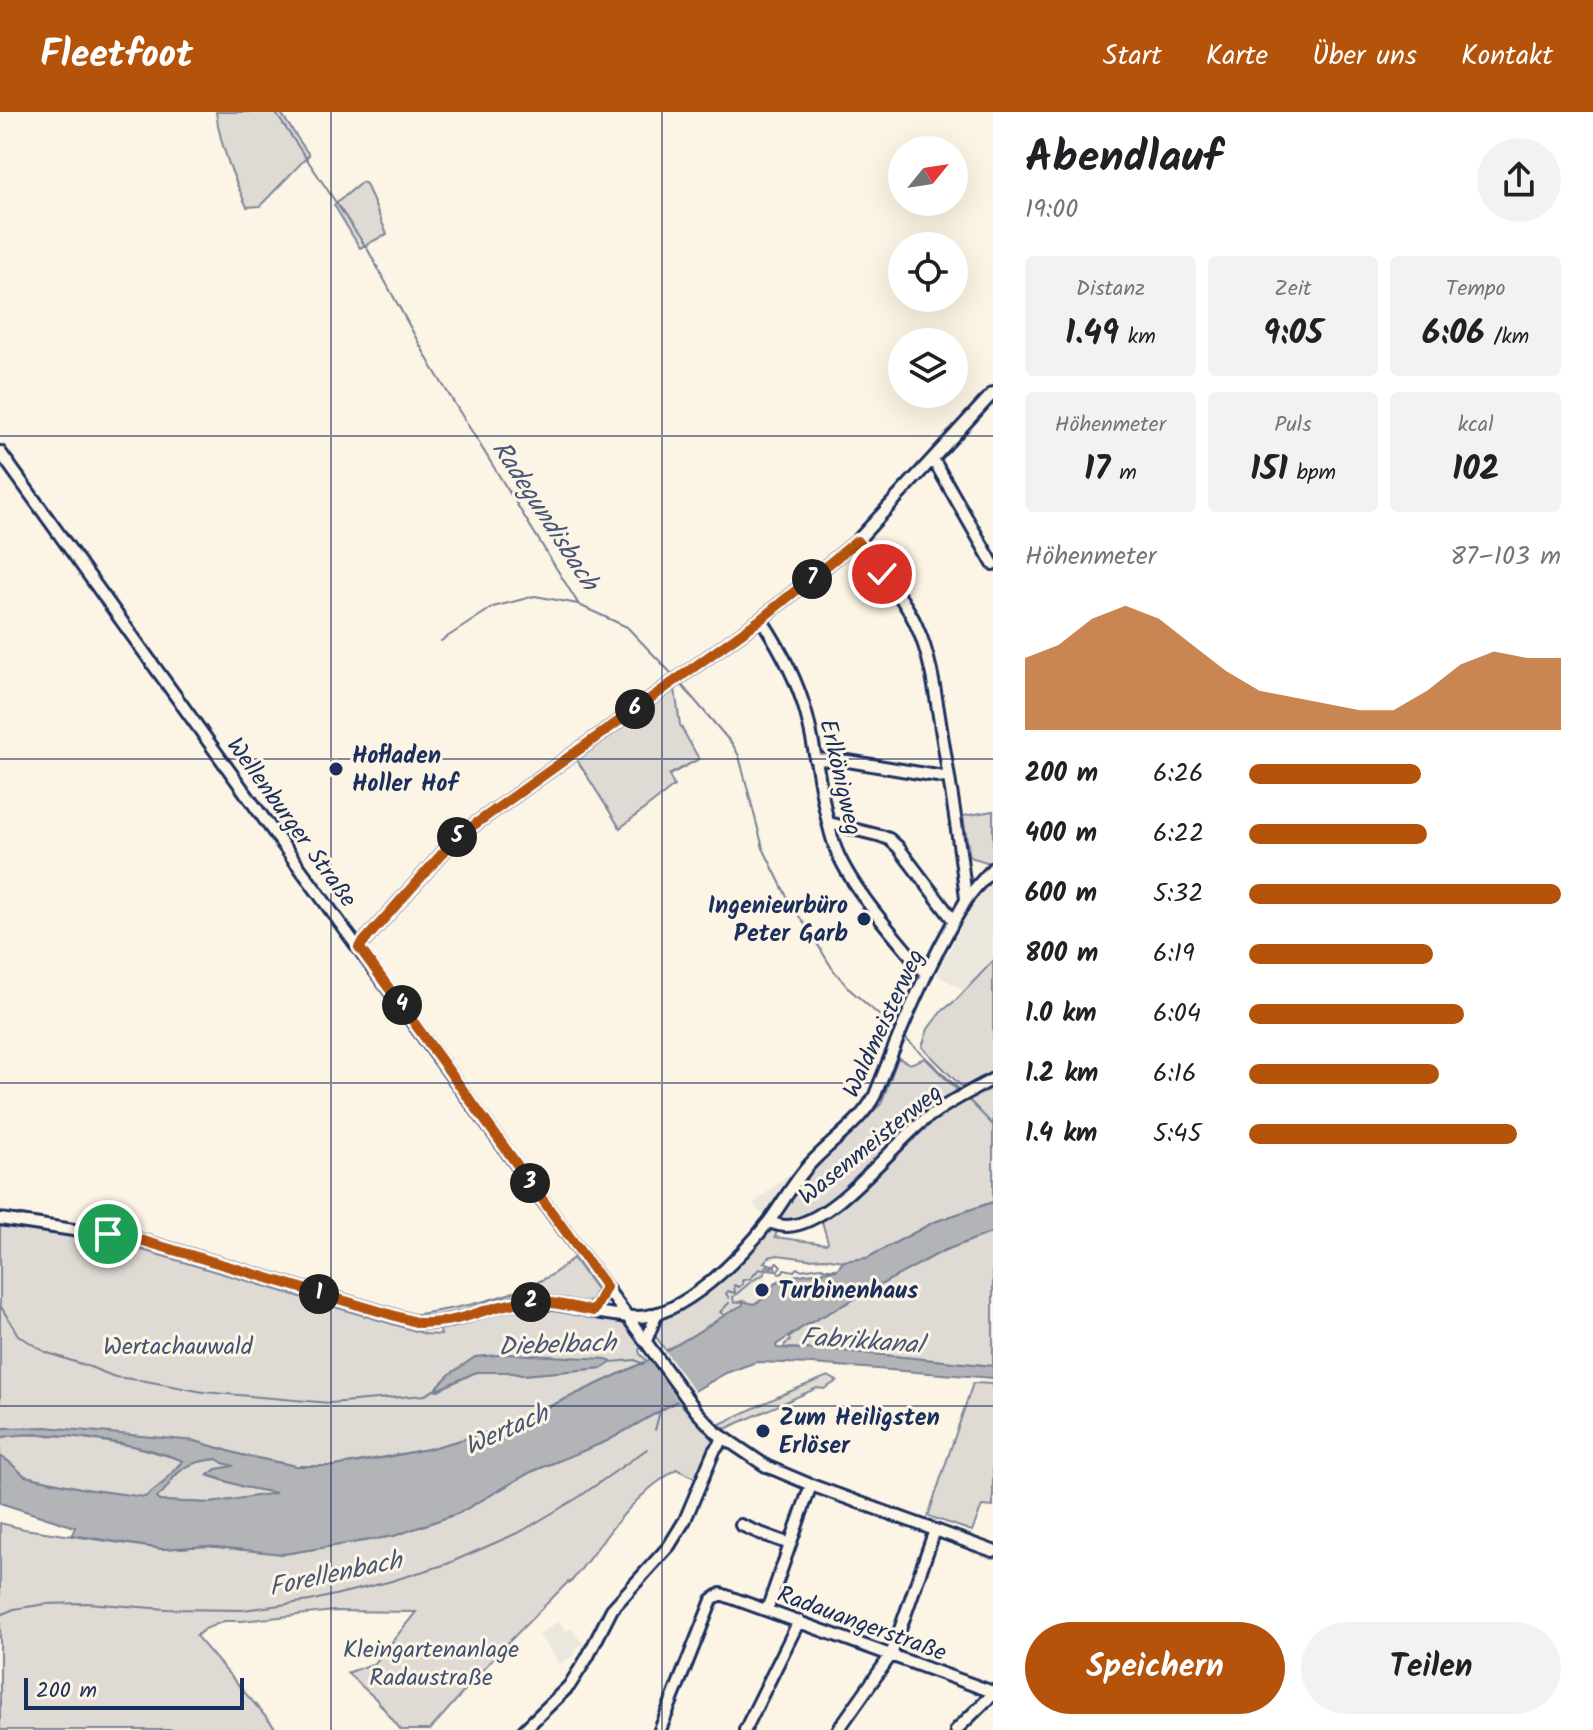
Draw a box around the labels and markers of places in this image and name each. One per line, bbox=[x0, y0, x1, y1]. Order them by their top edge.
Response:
pin bbox=[848, 540, 916, 608]
pin: 7 bbox=[792, 559, 832, 599]
pin: 6 bbox=[615, 689, 655, 729]
place label: Hofladen Holler Hof bbox=[352, 737, 461, 804]
marker: Hofladen Holler Hof bbox=[327, 760, 345, 778]
pin: 5 bbox=[437, 817, 477, 857]
place label: Ingenieurbüro Peter Garb bbox=[708, 887, 848, 954]
marker: Ingenieurbüro Peter Garb bbox=[855, 910, 873, 928]
pin: 4 bbox=[382, 985, 422, 1025]
pin: 3 bbox=[510, 1163, 550, 1203]
pin bbox=[74, 1200, 142, 1268]
place label: Turbinenhaus bbox=[778, 1272, 918, 1311]
pin: 1 bbox=[299, 1274, 339, 1314]
marker: Turbinenhaus bbox=[753, 1281, 771, 1299]
pin: 2 bbox=[511, 1282, 551, 1322]
place label: Zum Heiligsten Erlöser bbox=[779, 1399, 940, 1466]
marker: Zum Heiligsten Erlöser bbox=[754, 1422, 772, 1440]

